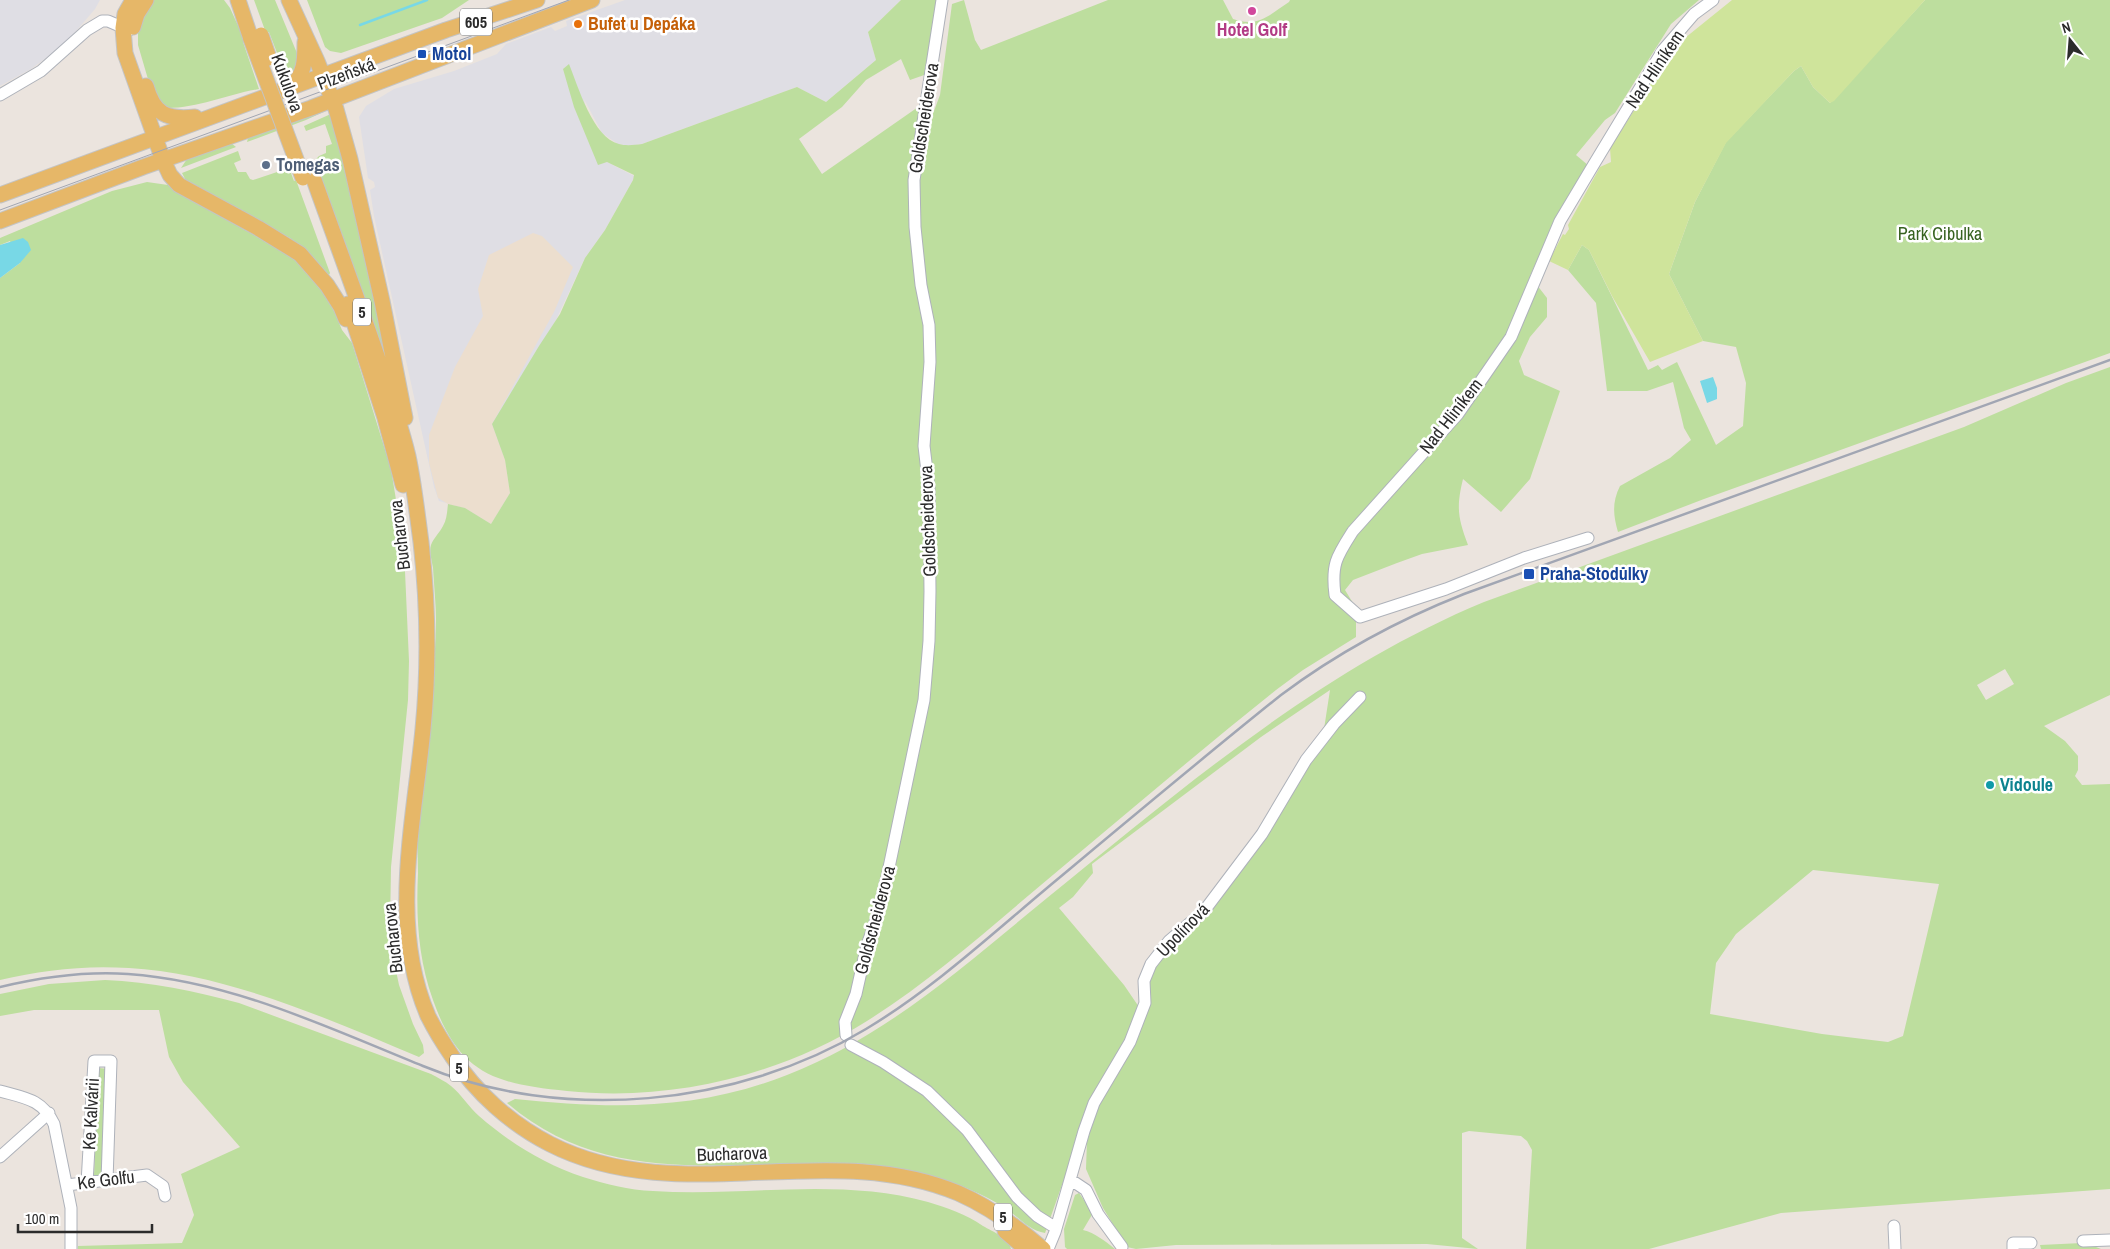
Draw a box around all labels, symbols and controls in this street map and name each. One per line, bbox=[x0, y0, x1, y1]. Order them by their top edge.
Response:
marker: Hotel Golf bbox=[1246, 5, 1258, 17]
road number: 605 bbox=[460, 8, 492, 36]
place label: Bufet u Depáka bbox=[588, 11, 696, 36]
north arrow bbox=[2045, 15, 2095, 65]
place label: Hotel Golf bbox=[1217, 17, 1287, 42]
marker: Bufet u Depáka bbox=[572, 18, 584, 30]
text: N bbox=[2060, 18, 2073, 37]
street label: Nad Hliníkem bbox=[1619, 25, 1690, 113]
place label: Motol bbox=[432, 41, 471, 66]
marker: Motol bbox=[416, 48, 428, 60]
street label: Kukulova bbox=[265, 50, 310, 116]
street label: Plzeňská bbox=[313, 51, 378, 96]
street label: Goldscheiderova bbox=[902, 61, 945, 175]
place label: Tomegas bbox=[276, 152, 340, 177]
marker: Tomegas bbox=[260, 159, 272, 171]
park label: Park Cibulka bbox=[1898, 221, 1982, 246]
road number: 5 bbox=[353, 298, 371, 326]
street label: Nad Hliníkem bbox=[1413, 373, 1488, 459]
street label: Goldscheiderova bbox=[913, 465, 942, 577]
street label: Bucharova bbox=[383, 499, 416, 572]
place label: Praha-Stodůlky bbox=[1540, 561, 1649, 586]
marker: Praha-Stodůlky bbox=[1522, 567, 1536, 581]
place label: Vidoule bbox=[2000, 772, 2053, 797]
marker: Vidoule bbox=[1984, 779, 1996, 791]
street label: Goldscheiderova bbox=[848, 863, 901, 977]
street label: Upolínová bbox=[1151, 897, 1215, 962]
street label: Bucharova bbox=[376, 902, 409, 974]
road number: 5 bbox=[450, 1054, 468, 1082]
street label: Ke Kalvárii bbox=[76, 1077, 105, 1151]
street label: Bucharova bbox=[696, 1140, 768, 1167]
street label: Ke Golfu bbox=[76, 1164, 136, 1195]
scale bar bbox=[18, 1202, 151, 1234]
road number: 5 bbox=[994, 1204, 1012, 1230]
text: 100 m bbox=[25, 1208, 59, 1229]

